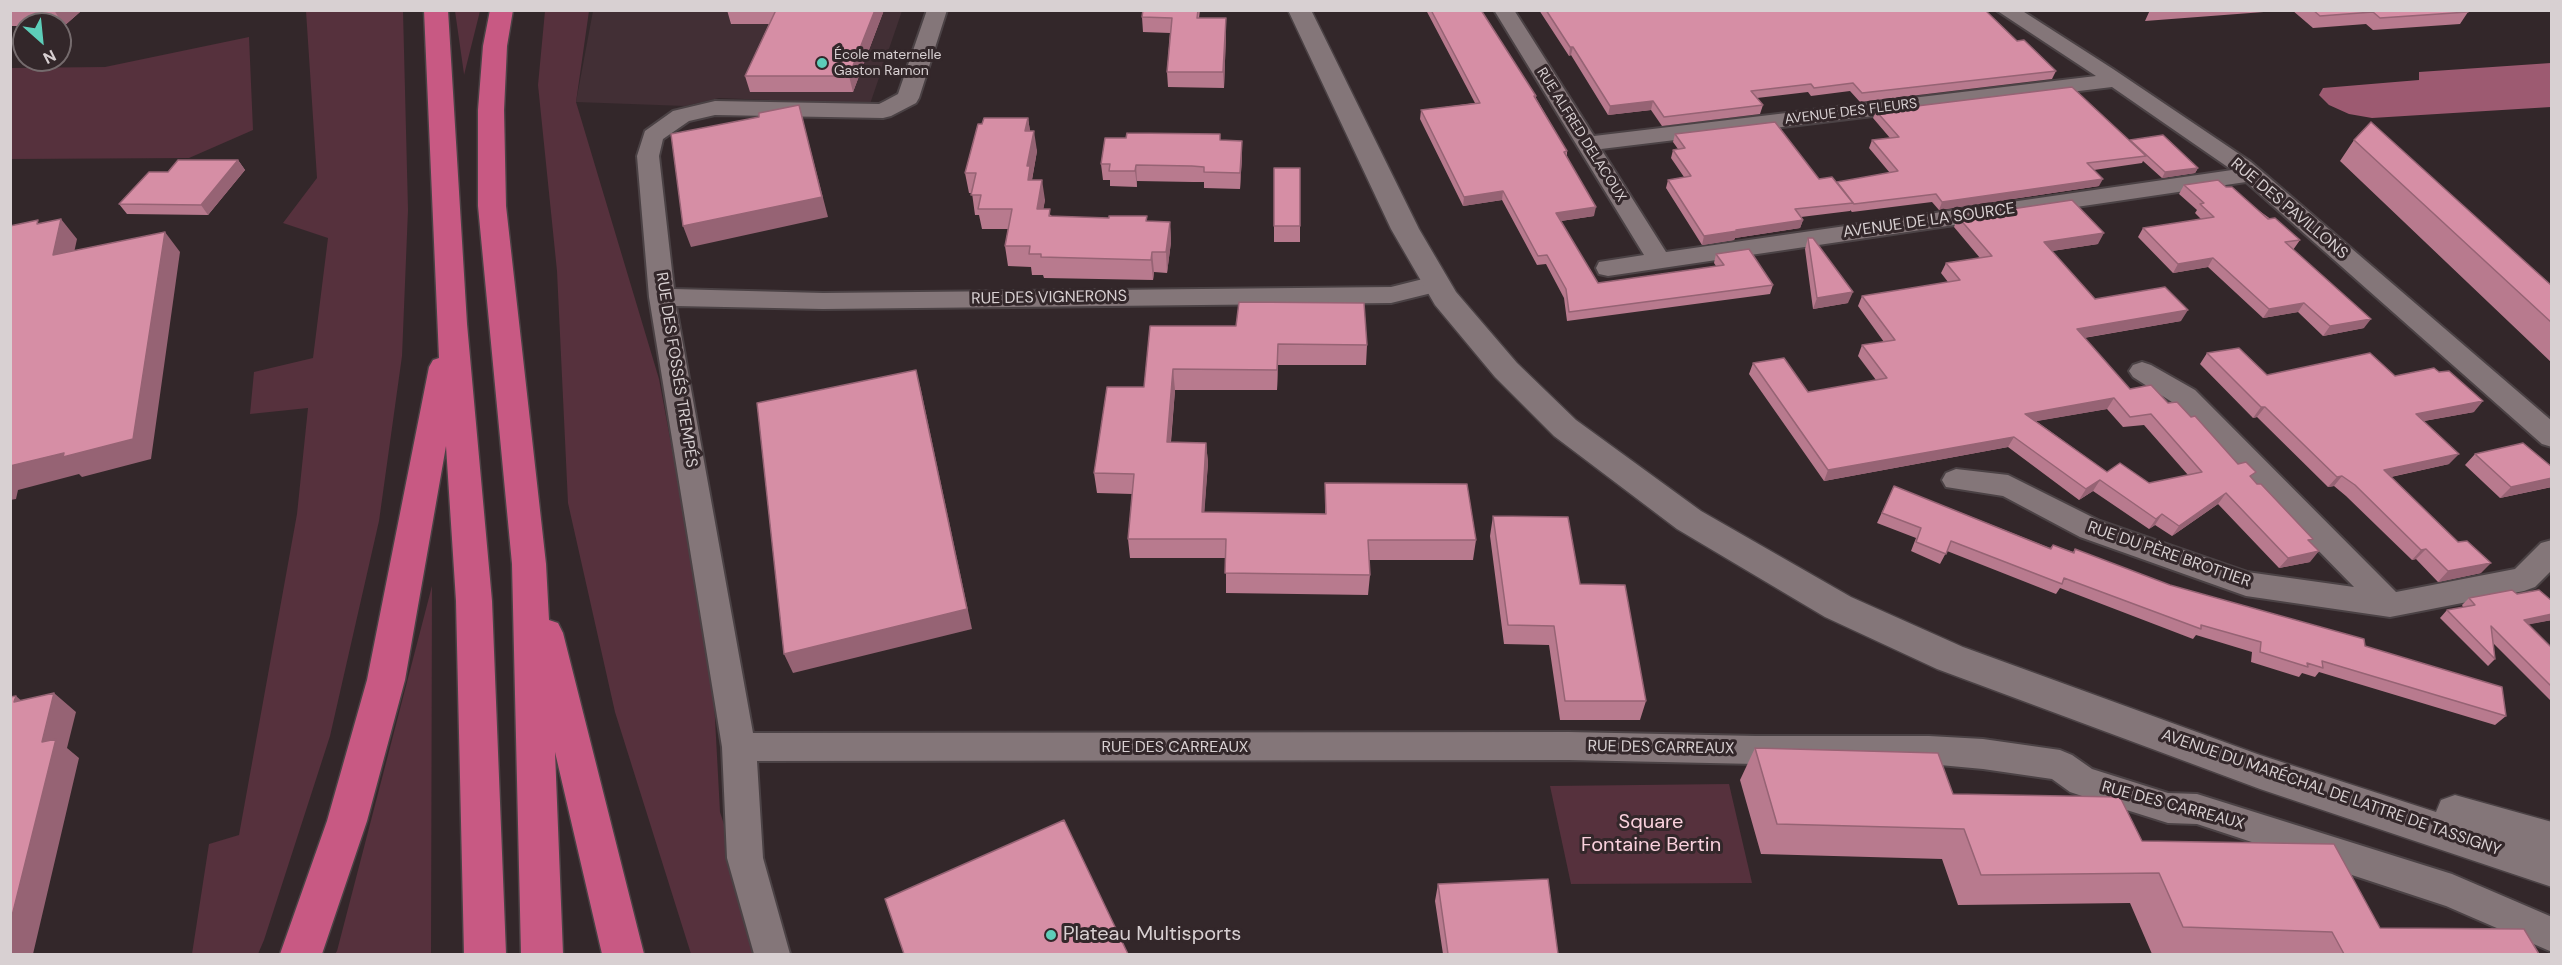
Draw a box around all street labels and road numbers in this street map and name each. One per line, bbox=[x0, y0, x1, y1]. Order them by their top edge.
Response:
street label: RUE ALFRED DELACOUX bbox=[1533, 65, 1629, 205]
street label: AVENUE DES FLEURS bbox=[1784, 96, 1918, 128]
street label: RUE DES PAVILLONS bbox=[2227, 154, 2351, 264]
street label: AVENUE DE LA SOURCE bbox=[1842, 199, 2016, 243]
street label: RUE DES FOSSÉS TREMPÉS bbox=[651, 271, 701, 469]
street label: RUE DES VIGNERONS bbox=[971, 287, 1127, 309]
street label: RUE DU PÈRE BROTTIER bbox=[2085, 518, 2253, 592]
street label: AVENUE DU MARÉCHAL DE LATTRE DE TASSIGNY bbox=[2159, 726, 2503, 860]
street label: RUE DES CARREAUX bbox=[1587, 737, 1735, 759]
street label: RUE DES CARREAUX bbox=[1101, 738, 1249, 758]
street label: RUE DES CARREAUX bbox=[2100, 778, 2246, 834]

